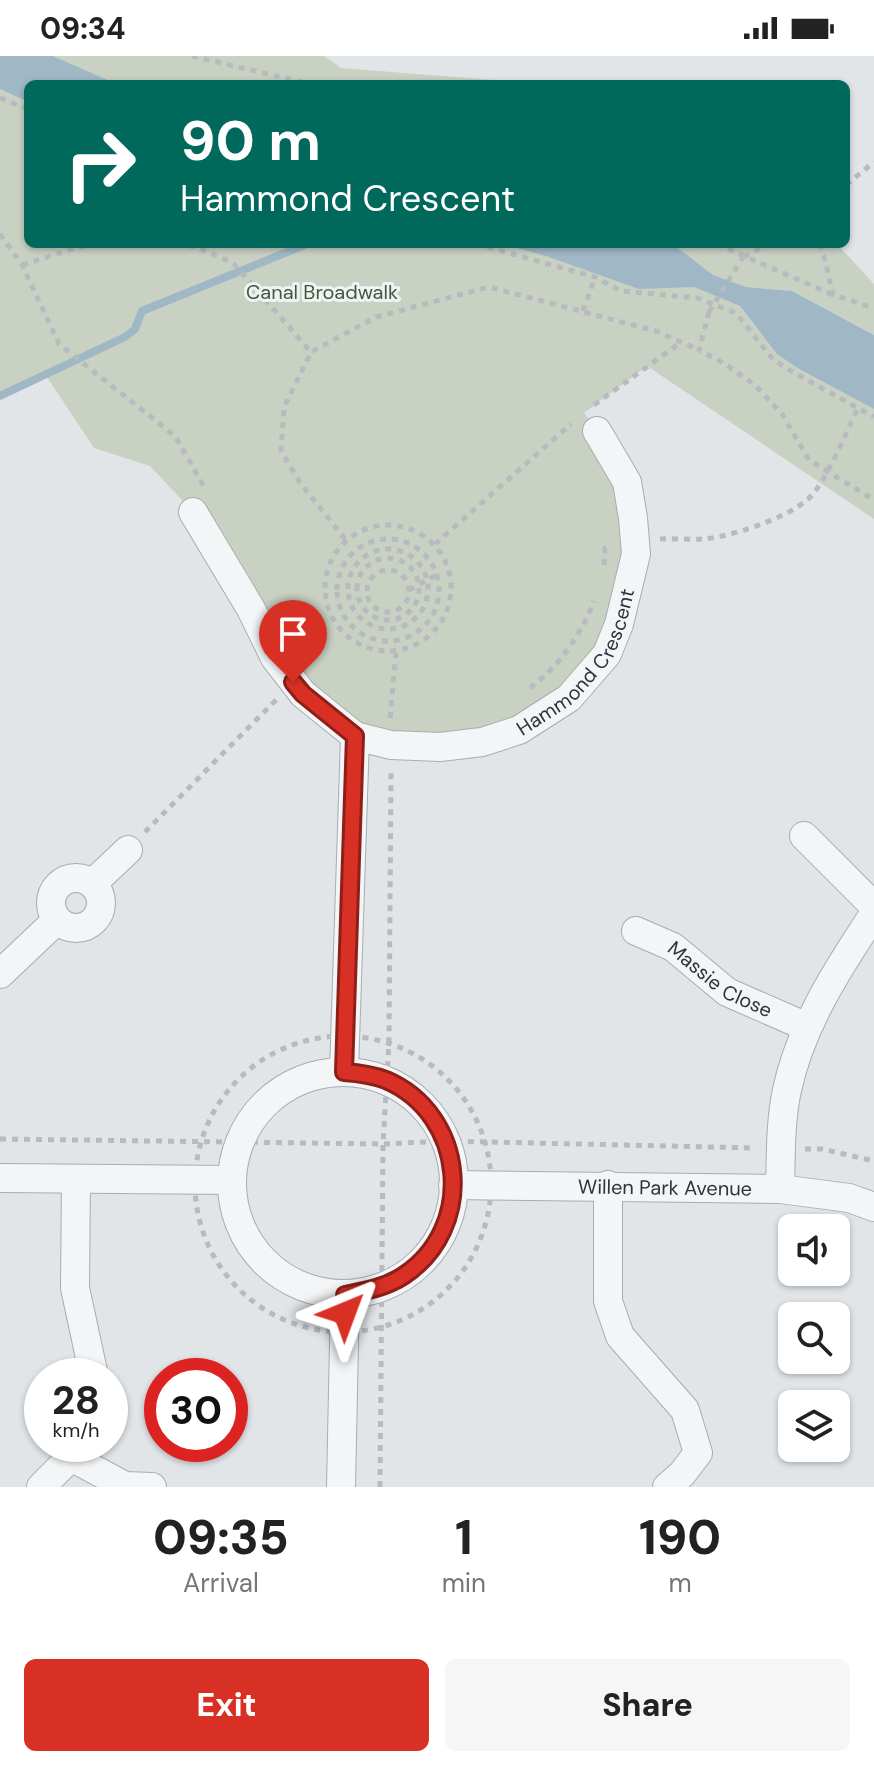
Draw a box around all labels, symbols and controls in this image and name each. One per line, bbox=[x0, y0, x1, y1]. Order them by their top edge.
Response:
text: 09:34 bbox=[40, 9, 125, 48]
text: 90 m bbox=[180, 104, 321, 177]
icon: right bbox=[48, 112, 152, 216]
text: Hammond Crescent bbox=[180, 175, 515, 222]
park label: Canal Broadwalk bbox=[246, 279, 398, 305]
street label: Hammond Crescent bbox=[512, 586, 640, 741]
pin bbox=[259, 600, 327, 682]
icon: arrive bbox=[271, 612, 315, 656]
street label: Massie Close bbox=[662, 935, 776, 1023]
street label: Willen Park Avenue bbox=[578, 1174, 752, 1202]
map controls bbox=[778, 1214, 850, 1462]
button: sound bbox=[778, 1214, 850, 1286]
position arrow bbox=[303, 1271, 387, 1355]
button: search bbox=[778, 1302, 850, 1374]
speed limit sign: 30 bbox=[144, 1358, 248, 1462]
text: 28 bbox=[52, 1374, 100, 1426]
button: layers bbox=[778, 1390, 850, 1462]
text: km/h bbox=[52, 1417, 100, 1443]
text: 09:35 bbox=[153, 1506, 289, 1569]
text: 1 bbox=[455, 1506, 473, 1569]
text: 190 bbox=[639, 1506, 721, 1569]
text: Arrival bbox=[183, 1566, 259, 1600]
text: min bbox=[442, 1566, 486, 1600]
text: m bbox=[668, 1566, 692, 1600]
button: Exit bbox=[24, 1659, 429, 1751]
button: Share bbox=[445, 1659, 850, 1751]

